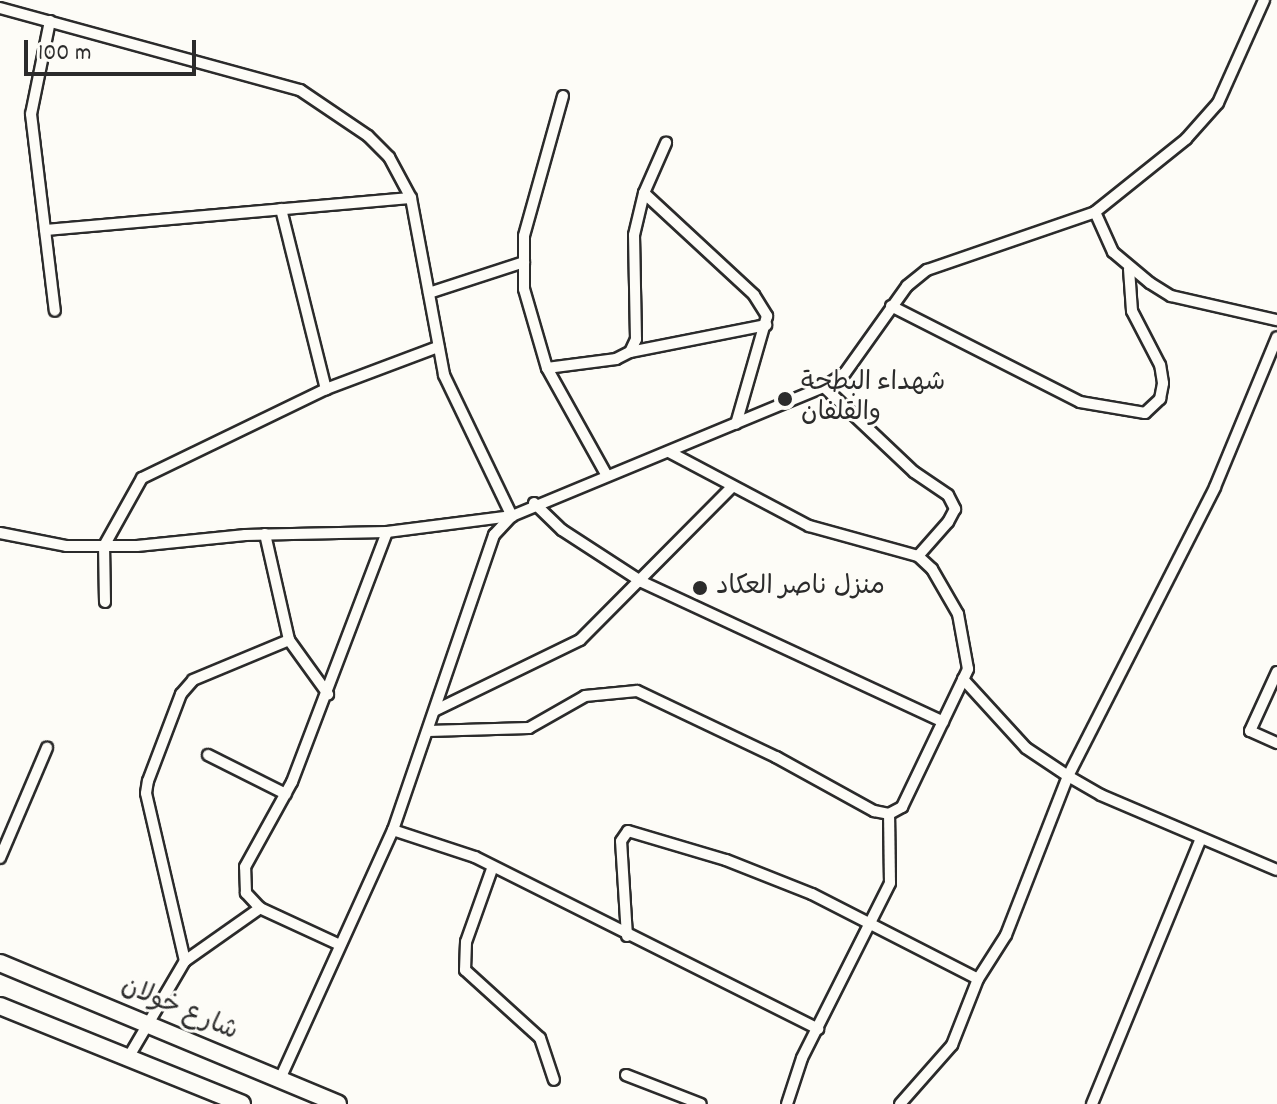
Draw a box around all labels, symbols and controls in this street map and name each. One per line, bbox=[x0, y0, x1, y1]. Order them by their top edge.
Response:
scale bar bbox=[28, 24, 200, 74]
text: 100 m bbox=[38, 37, 91, 71]
place label: شهداء البطحة والقلفان bbox=[801, 368, 945, 430]
marker: شهداء البطحة والقلفان bbox=[776, 390, 794, 408]
place label: منزل ناصر العكاد bbox=[716, 572, 885, 604]
marker: منزل ناصر العكاد bbox=[691, 579, 709, 597]
street label: شارع خولان bbox=[116, 971, 242, 1049]

